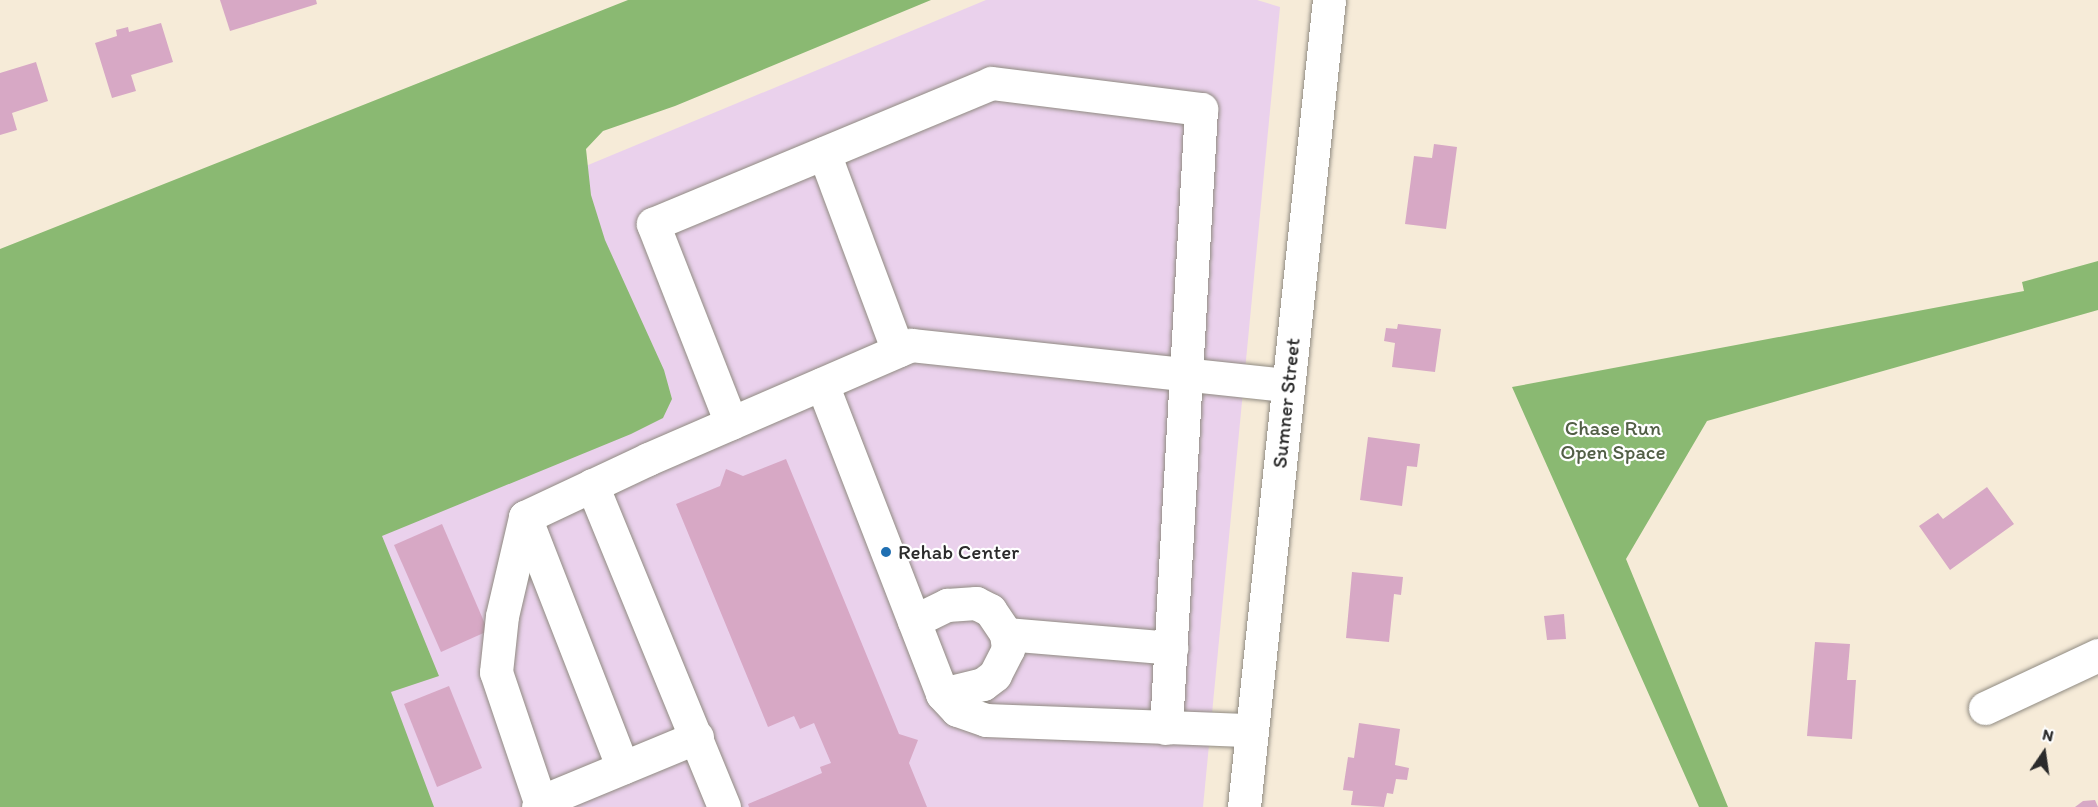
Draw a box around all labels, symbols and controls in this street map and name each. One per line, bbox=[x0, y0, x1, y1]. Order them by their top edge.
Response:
street label: Sumner Street bbox=[1267, 337, 1305, 469]
park label: Chase Run Open Space bbox=[1560, 415, 1666, 465]
place label: Rehab Center bbox=[898, 539, 1019, 565]
marker: Rehab Center bbox=[879, 545, 893, 559]
north arrow bbox=[2014, 723, 2074, 783]
text: N bbox=[2041, 725, 2056, 745]

